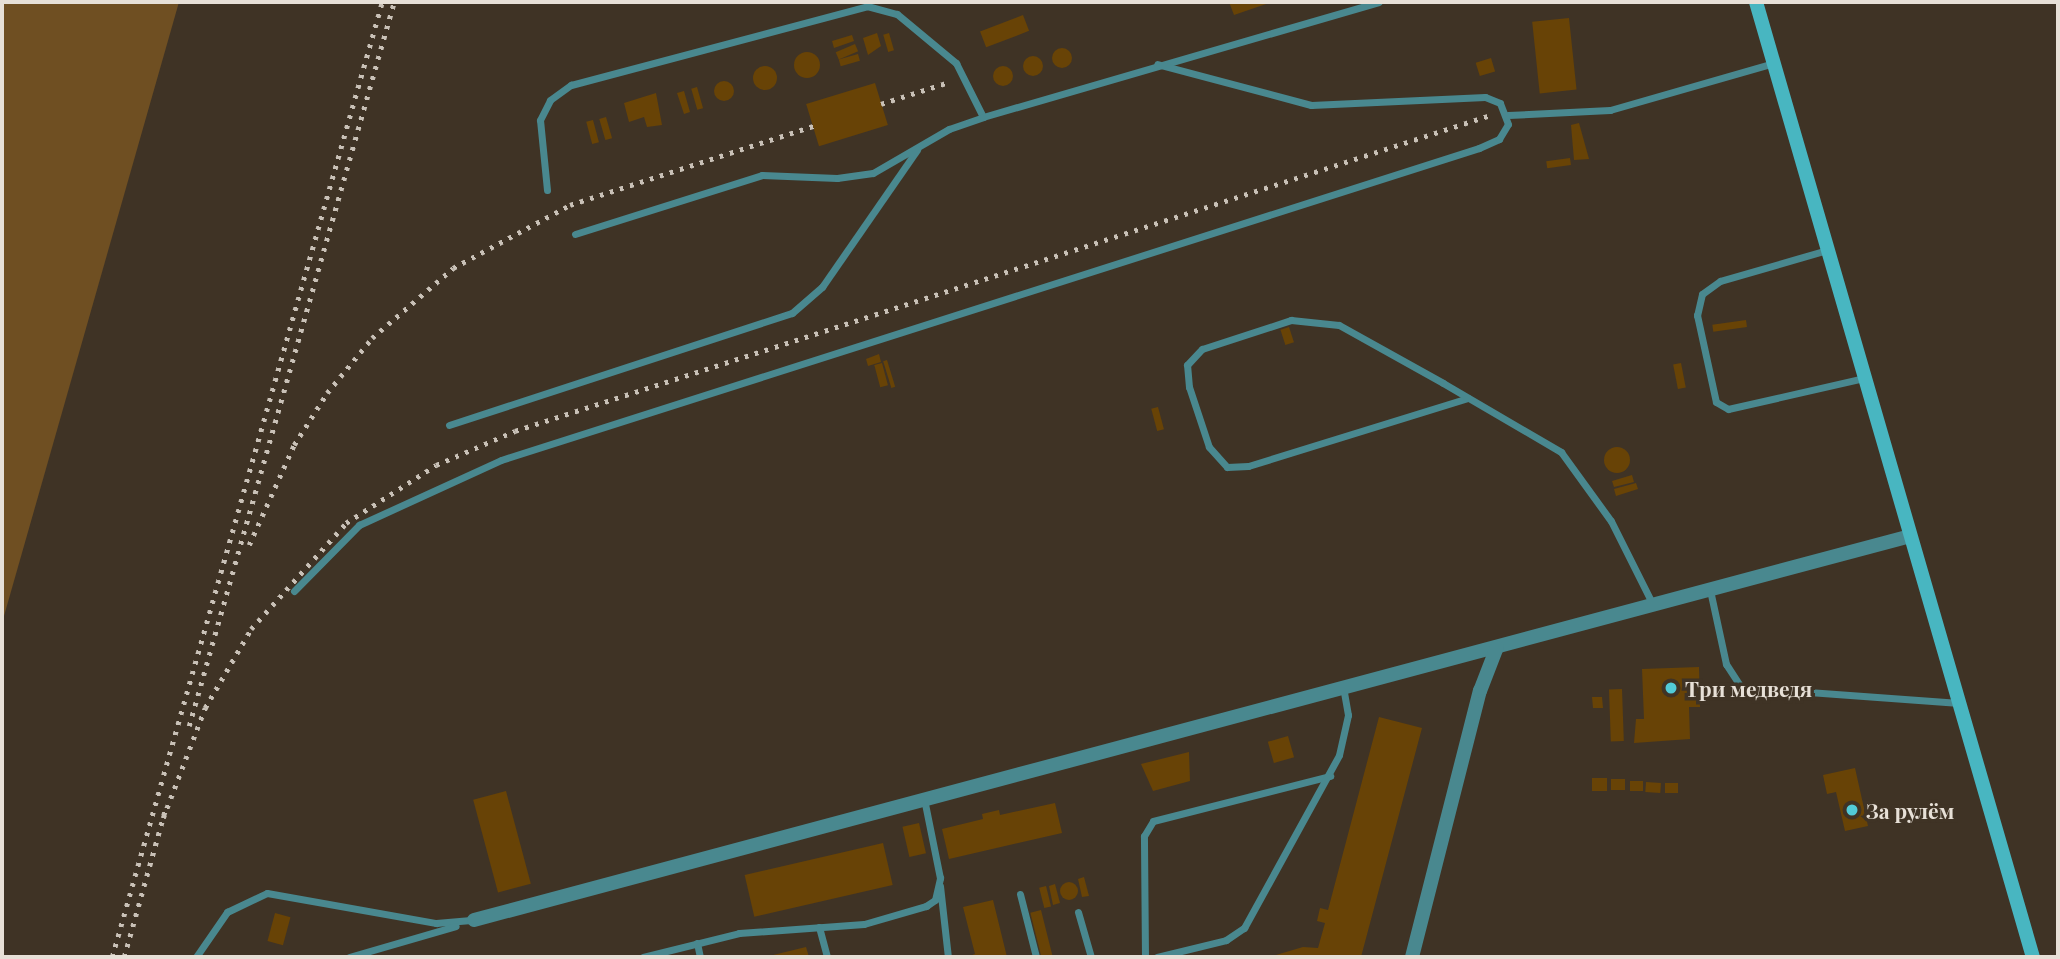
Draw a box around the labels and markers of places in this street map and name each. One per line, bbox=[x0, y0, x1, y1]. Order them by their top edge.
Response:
place label: Три медведя bbox=[1685, 675, 1812, 701]
marker: Три медведя bbox=[1663, 680, 1679, 696]
place label: За рулём bbox=[1866, 797, 1954, 823]
marker: За рулём bbox=[1844, 802, 1860, 818]

